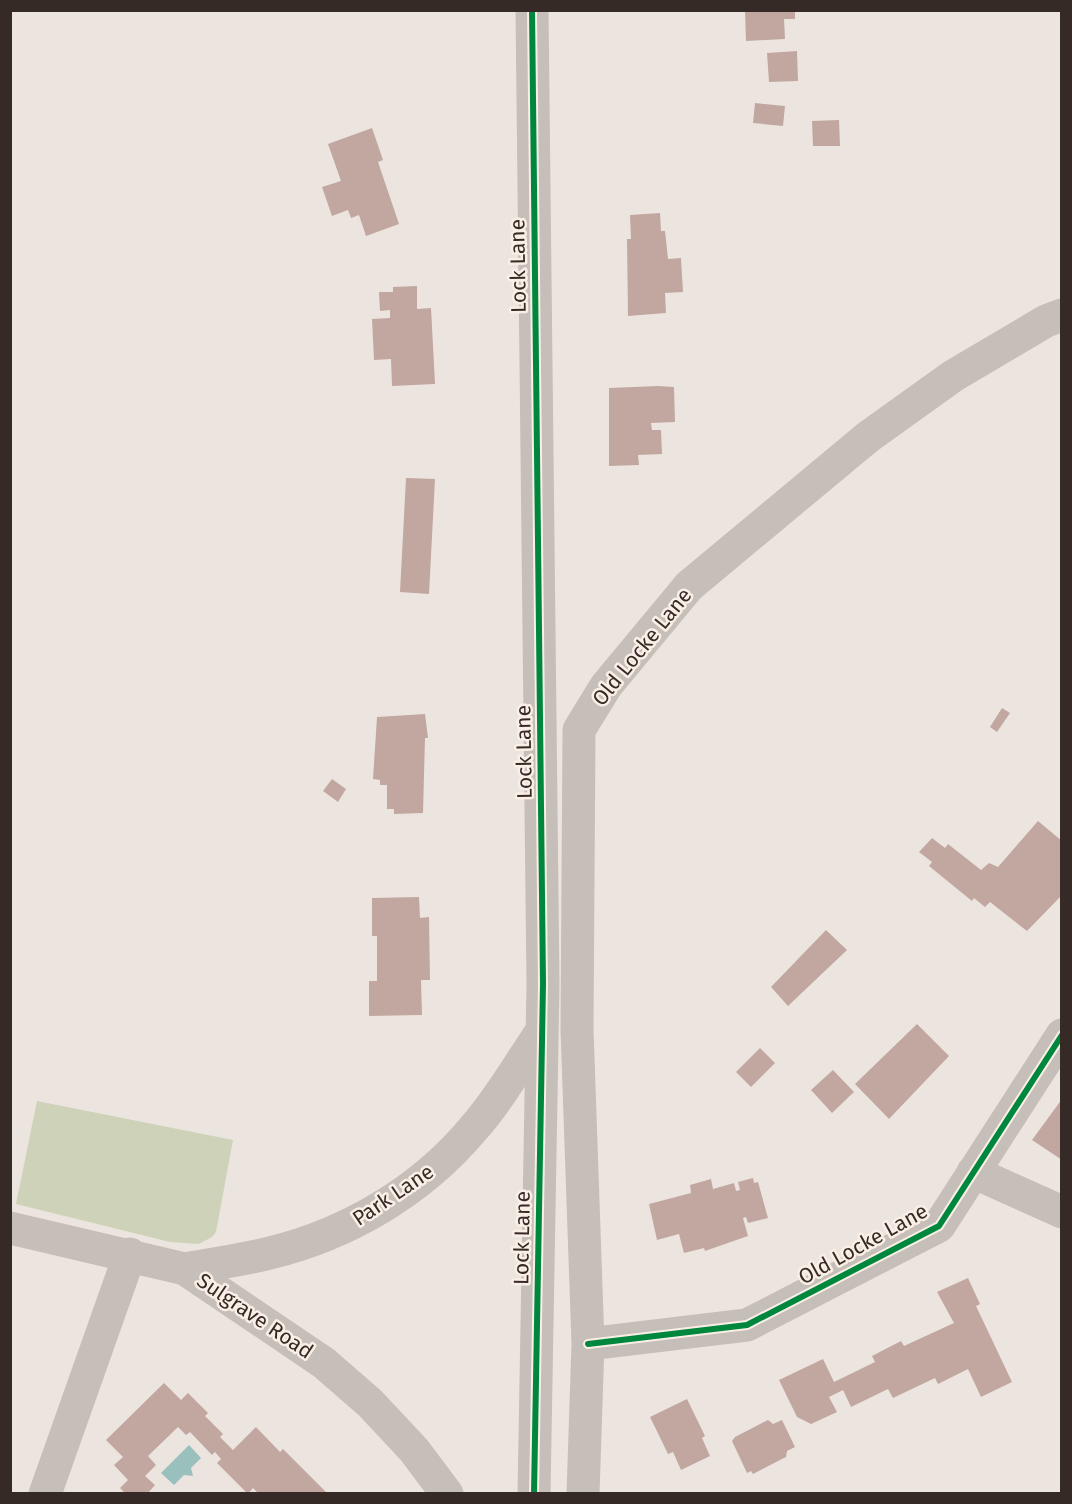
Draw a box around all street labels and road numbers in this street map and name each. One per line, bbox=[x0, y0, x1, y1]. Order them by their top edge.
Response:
street label: Lock Lane bbox=[504, 219, 532, 313]
street label: Old Locke Lane bbox=[587, 583, 697, 711]
street label: Lock Lane bbox=[510, 705, 538, 799]
street label: Park Lane bbox=[347, 1158, 439, 1232]
street label: Lock Lane bbox=[508, 1191, 536, 1285]
street label: Old Locke Lane bbox=[794, 1198, 932, 1290]
street label: Sulgrave Road bbox=[192, 1268, 318, 1364]

